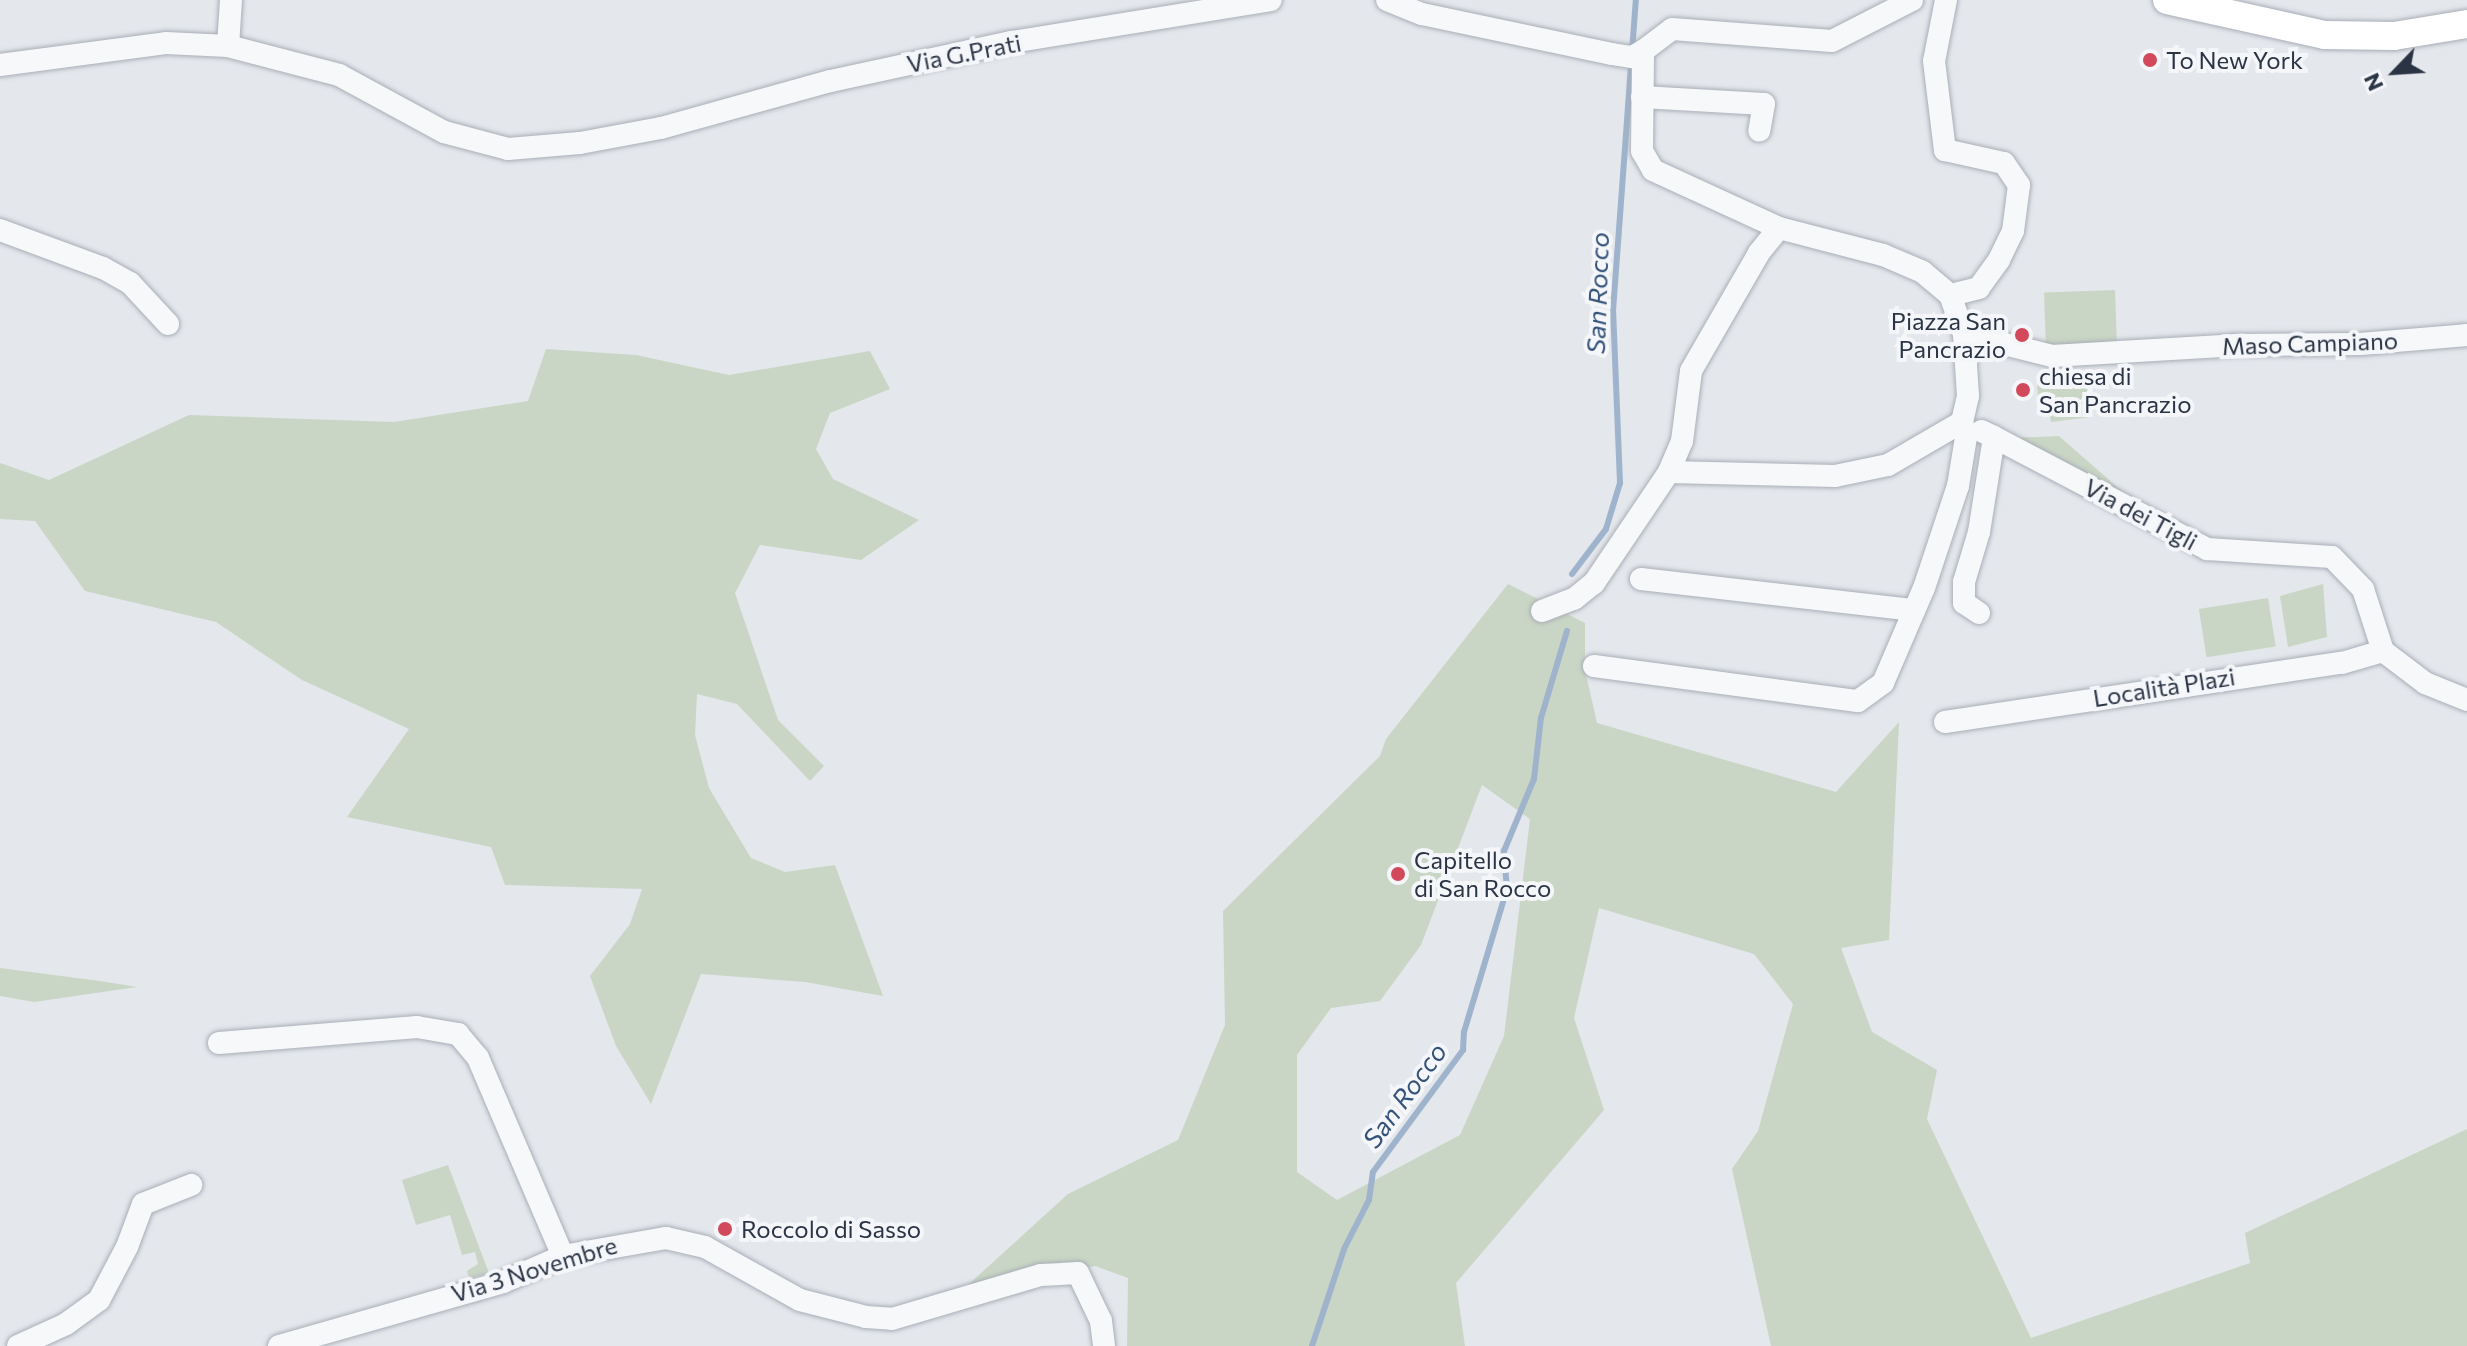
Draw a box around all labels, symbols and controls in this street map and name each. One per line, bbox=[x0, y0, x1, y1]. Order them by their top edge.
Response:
street label: Via G.Prati bbox=[904, 28, 1024, 78]
north arrow bbox=[2355, 32, 2435, 112]
place label: To New York bbox=[2166, 46, 2303, 74]
marker: To New York bbox=[2141, 51, 2159, 69]
text: N bbox=[2357, 69, 2389, 96]
water label: San Rocco bbox=[1579, 231, 1615, 355]
place label: Piazza San Pancrazio bbox=[1891, 307, 2006, 363]
marker: Piazza San Pancrazio bbox=[2013, 326, 2031, 344]
street label: Maso Campiano bbox=[2222, 326, 2398, 360]
place label: chiesa di San Pancrazio bbox=[2039, 362, 2192, 418]
marker: chiesa di San Pancrazio bbox=[2014, 381, 2032, 399]
street label: Via dei Tigli bbox=[2080, 472, 2202, 556]
street label: Località Plazi bbox=[2091, 662, 2237, 712]
place label: Capitello di San Rocco bbox=[1414, 846, 1551, 902]
marker: Capitello di San Rocco bbox=[1389, 865, 1407, 883]
water label: San Rocco bbox=[1356, 1036, 1452, 1154]
place label: Roccolo di Sasso bbox=[741, 1215, 921, 1243]
marker: Roccolo di Sasso bbox=[716, 1220, 734, 1238]
street label: Via 3 Novembre bbox=[448, 1230, 620, 1308]

